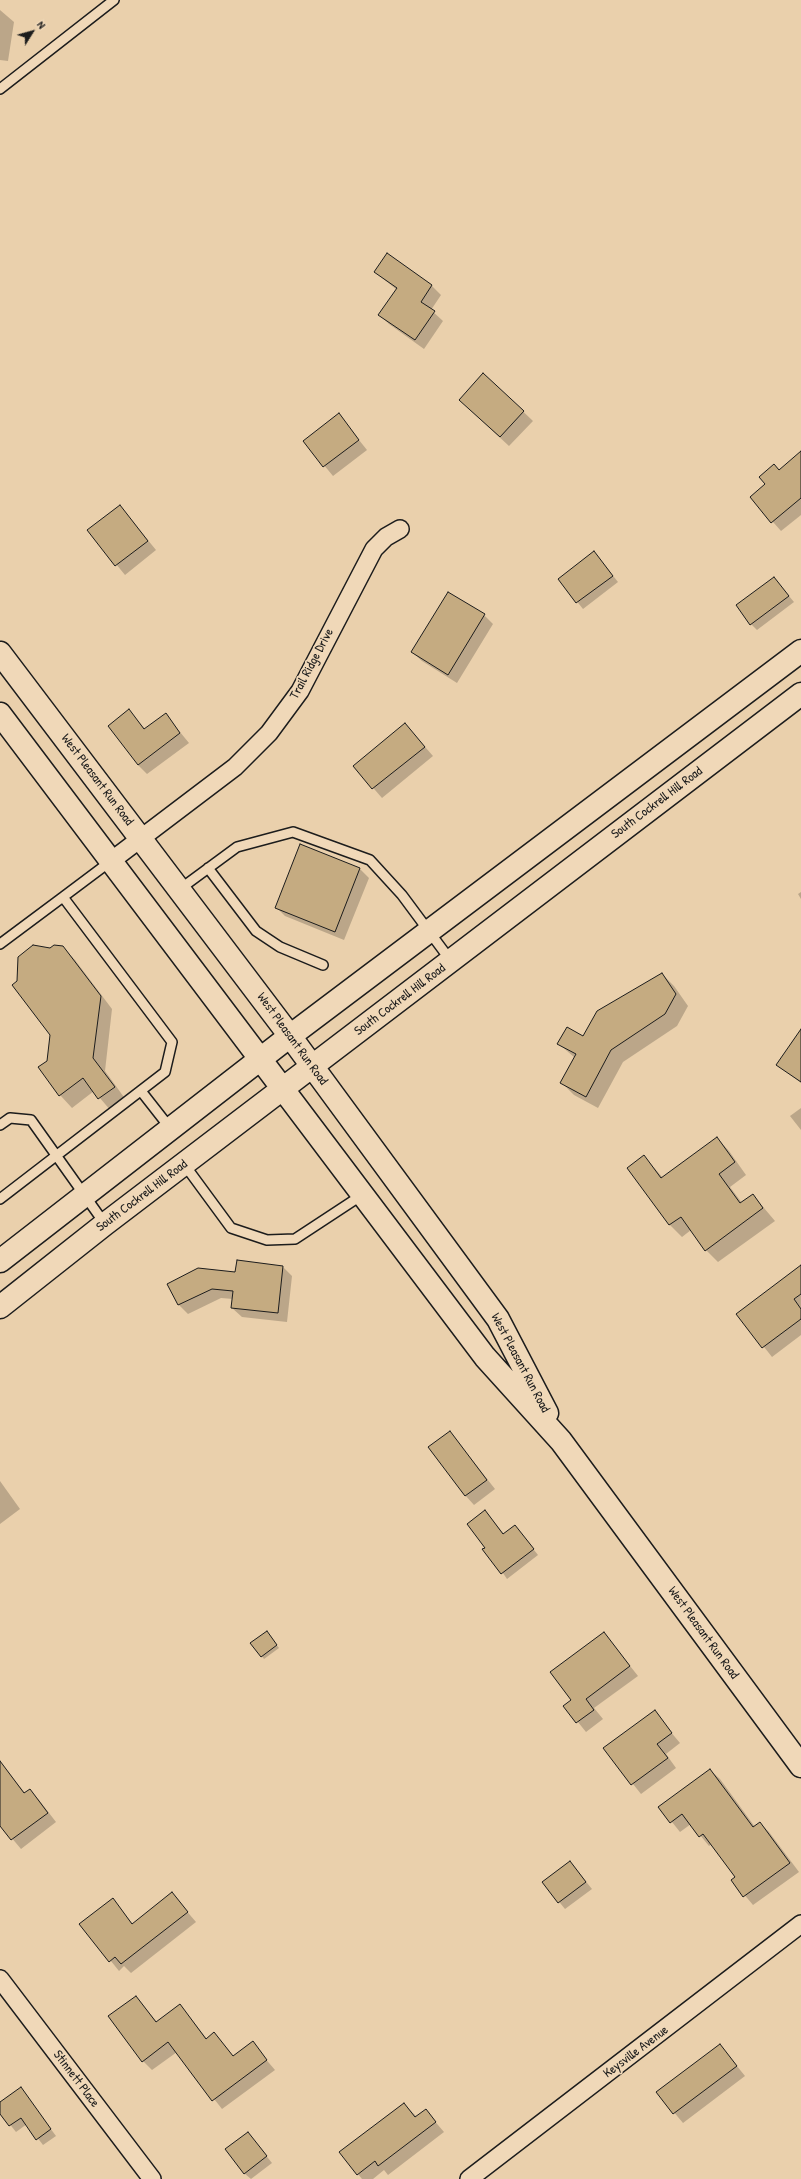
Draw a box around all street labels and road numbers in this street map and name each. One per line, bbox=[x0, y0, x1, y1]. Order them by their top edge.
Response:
street label: Trail Ridge Drive bbox=[287, 626, 337, 702]
street label: West Pleasant Run Road bbox=[58, 731, 136, 829]
street label: South Cockrell Hill Road bbox=[608, 764, 706, 842]
street label: South Cockrell Hill Road bbox=[351, 961, 449, 1039]
street label: West Pleasant Run Road bbox=[253, 990, 331, 1088]
street label: South Cockrell Hill Road bbox=[93, 1157, 191, 1235]
street label: West Pleasant Run Road bbox=[487, 1311, 553, 1415]
street label: West Pleasant Run Road bbox=[664, 1584, 742, 1682]
street label: Keysville Avenue bbox=[600, 2023, 672, 2081]
street label: Stinnett Place bbox=[50, 2047, 102, 2111]

